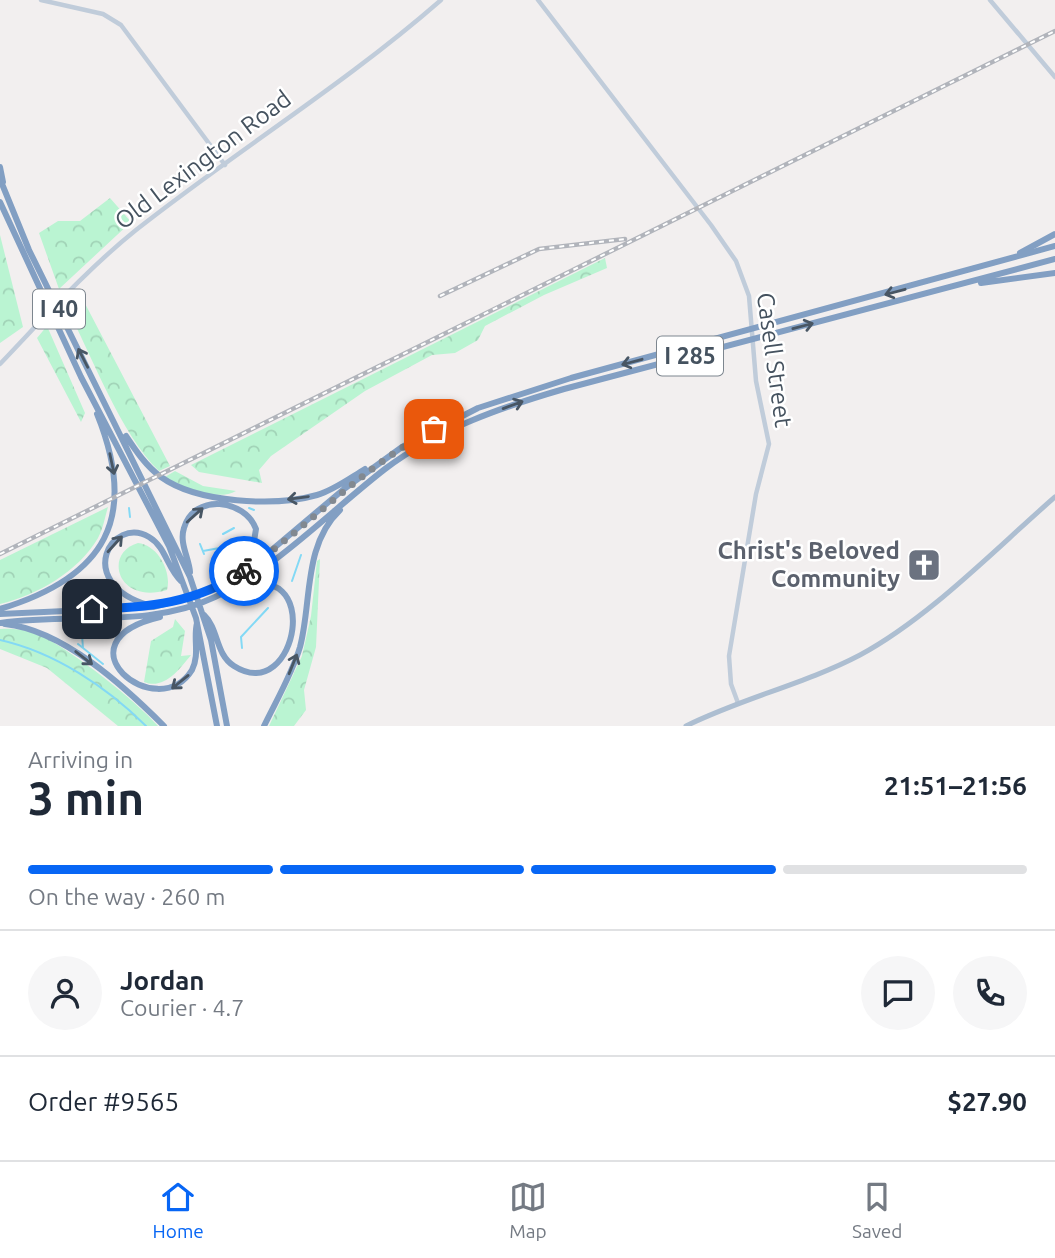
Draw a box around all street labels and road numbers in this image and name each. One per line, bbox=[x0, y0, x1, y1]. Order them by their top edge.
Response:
street label: Old Lexington Road bbox=[109, 85, 296, 235]
road number: I 40 bbox=[33, 290, 85, 328]
street label: Casell Street bbox=[752, 291, 797, 430]
road number: I 285 bbox=[657, 336, 723, 376]

